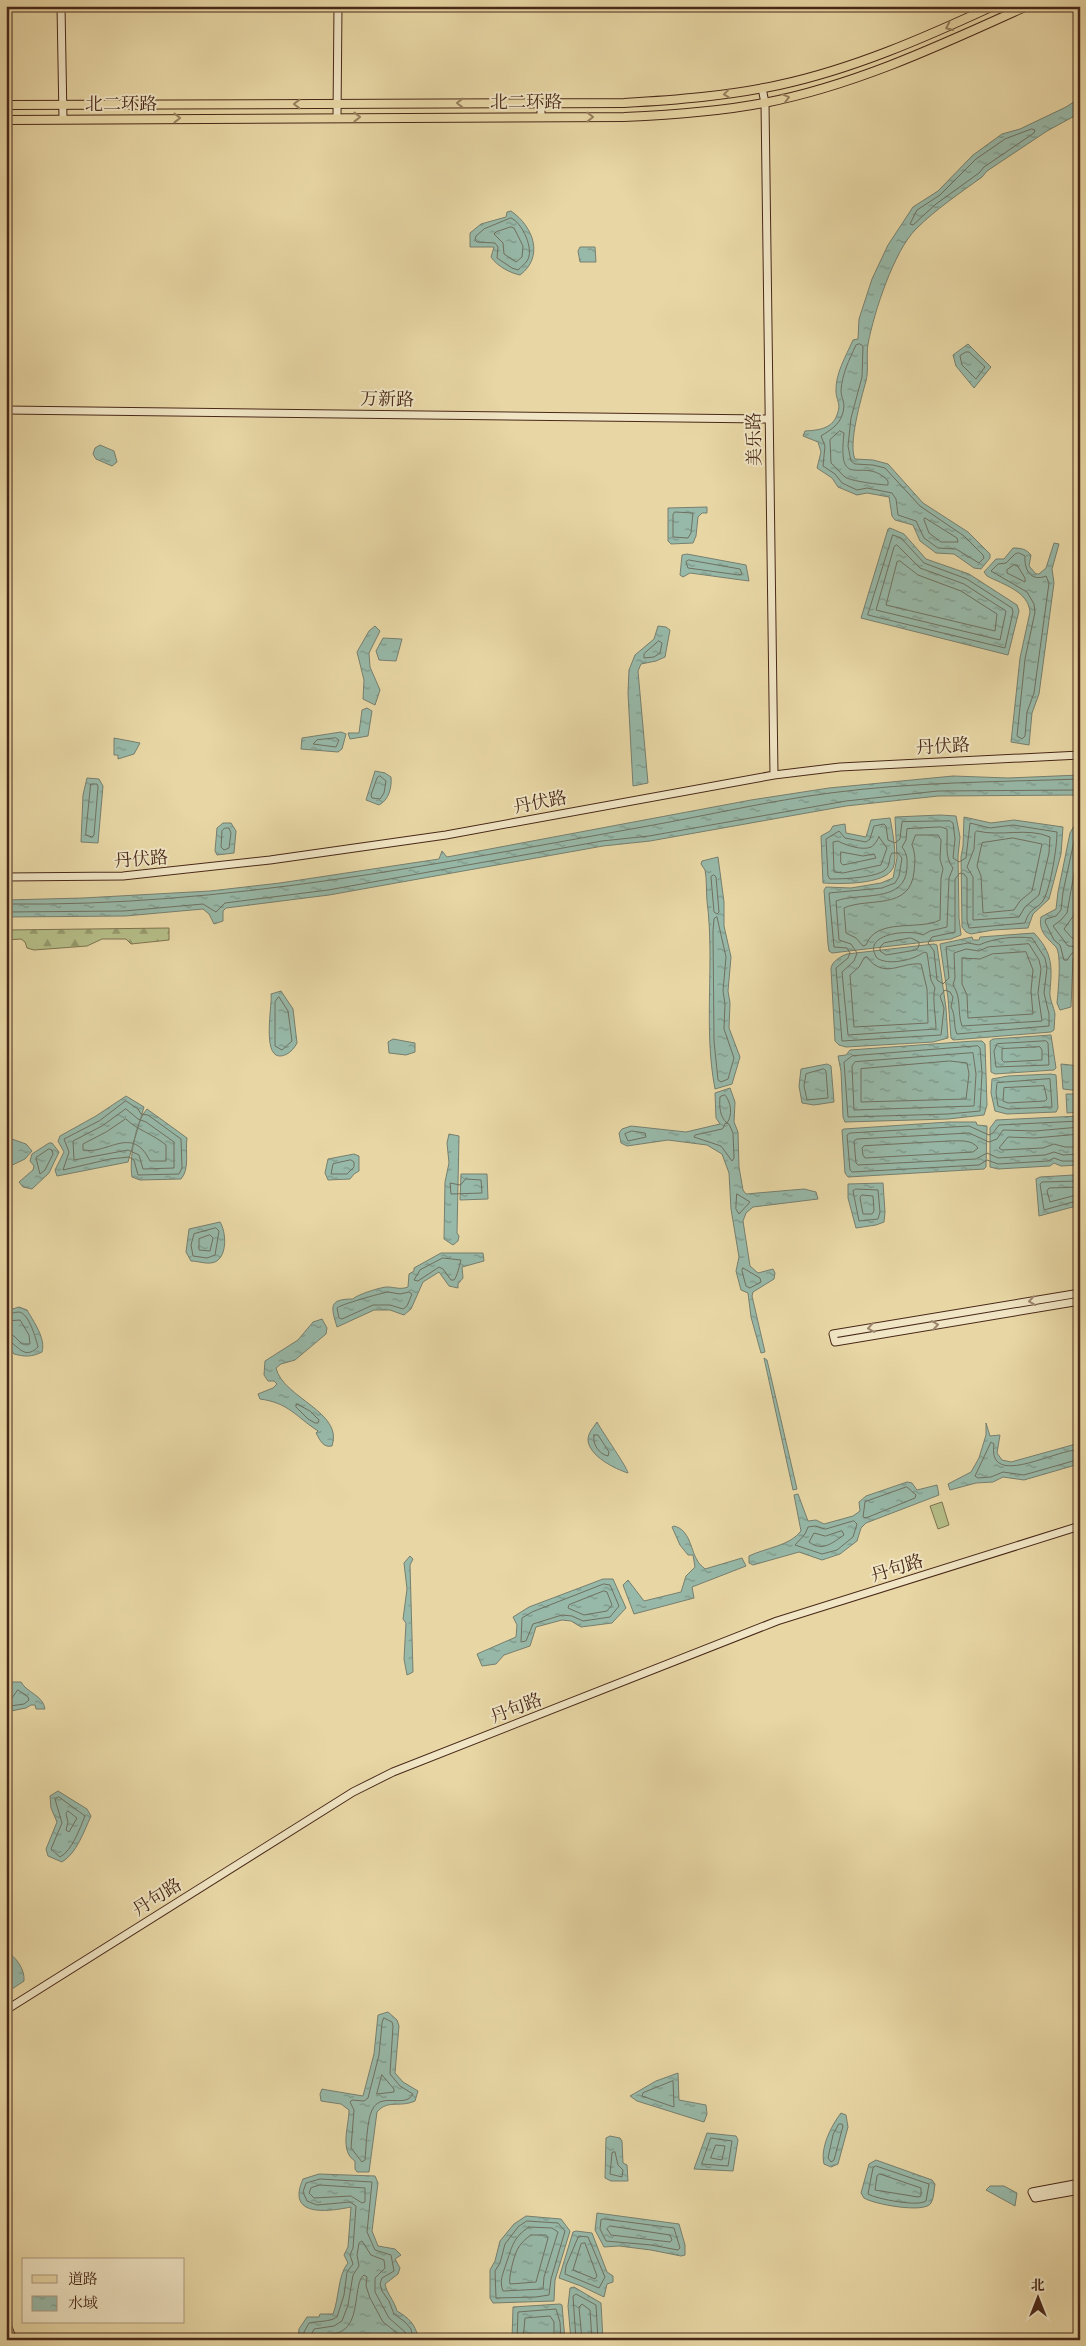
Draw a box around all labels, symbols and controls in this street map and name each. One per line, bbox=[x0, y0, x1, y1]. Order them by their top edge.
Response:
one-way arrow bbox=[945, 20, 954, 31]
one-way arrow bbox=[723, 88, 731, 99]
street label: 北二环路 bbox=[490, 91, 562, 113]
street label: 北二环路 bbox=[85, 93, 157, 115]
one-way arrow bbox=[781, 93, 790, 103]
one-way arrow bbox=[456, 98, 464, 108]
one-way arrow bbox=[293, 99, 301, 109]
one-way arrow bbox=[354, 112, 362, 122]
one-way arrow bbox=[586, 112, 594, 122]
one-way arrow bbox=[174, 113, 182, 123]
street label: 万新路 bbox=[360, 388, 414, 410]
street label: 美乐路 bbox=[743, 412, 765, 466]
street label: 丹伏路 bbox=[915, 734, 971, 758]
street label: 丹伏路 bbox=[511, 786, 569, 818]
street label: 丹伏路 bbox=[113, 846, 169, 872]
one-way arrow bbox=[1027, 1296, 1036, 1306]
one-way arrow bbox=[931, 1321, 939, 1331]
one-way arrow bbox=[867, 1322, 876, 1332]
street label: 丹句路 bbox=[868, 1550, 926, 1586]
street label: 丹句路 bbox=[487, 1688, 545, 1728]
street label: 丹句路 bbox=[128, 1873, 186, 1921]
legend bbox=[22, 2258, 185, 2324]
text: 道路 bbox=[68, 2270, 98, 2288]
north arrow bbox=[1014, 2274, 1064, 2324]
text: 北 bbox=[1031, 2277, 1045, 2294]
text: 水域 bbox=[68, 2294, 98, 2312]

